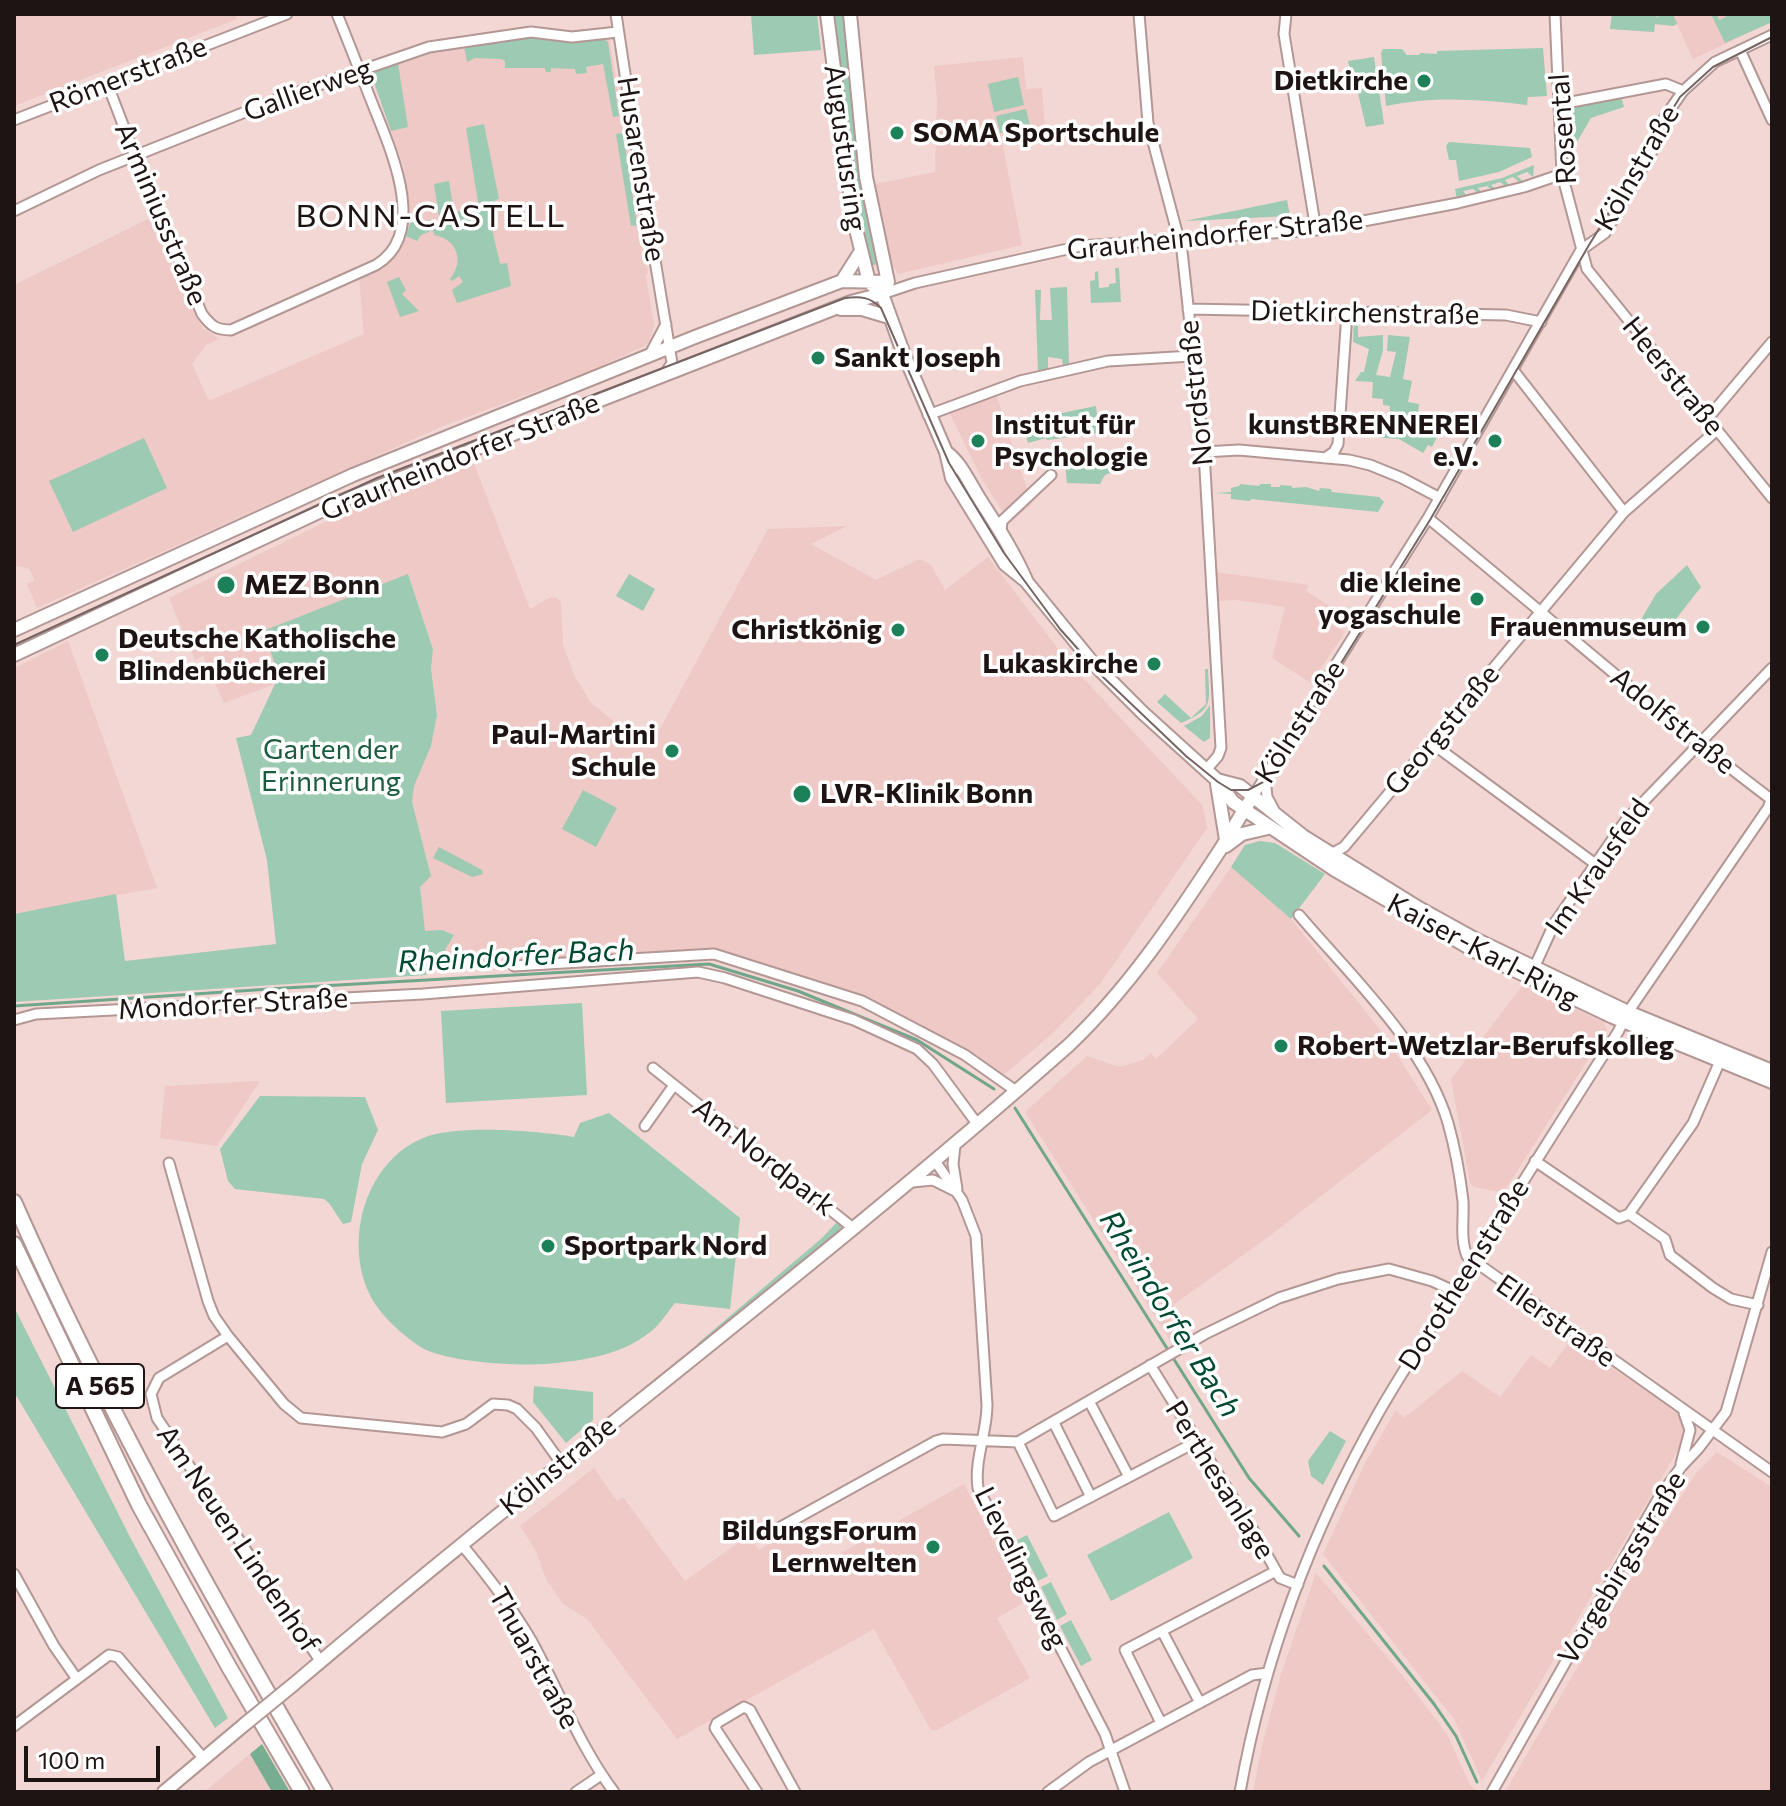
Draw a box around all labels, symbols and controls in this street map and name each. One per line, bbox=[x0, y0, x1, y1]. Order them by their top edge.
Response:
street label: Römerstraße bbox=[45, 30, 211, 120]
street label: Gallierweg bbox=[239, 51, 377, 129]
street label: Augustusring bbox=[817, 63, 873, 233]
place label: Dietkirche bbox=[1274, 64, 1408, 98]
marker: Dietkirche bbox=[1415, 72, 1433, 90]
street label: Rosental bbox=[1542, 72, 1584, 186]
street label: Husarenstraße bbox=[610, 74, 672, 264]
street label: Kölnstraße bbox=[1588, 99, 1686, 237]
place label: SOMA Sportschule bbox=[913, 116, 1159, 150]
street label: Arminiusstraße bbox=[107, 118, 215, 310]
marker: SOMA Sportschule bbox=[888, 124, 906, 142]
district label: BONN-CASTELL bbox=[295, 197, 567, 235]
street label: Graurheindorfer Straße bbox=[1065, 203, 1365, 267]
street label: Dietkirchenstraße bbox=[1250, 294, 1480, 332]
street label: Heerstraße bbox=[1615, 310, 1731, 442]
street label: Nordstraße bbox=[1172, 319, 1220, 467]
place label: Sankt Joseph bbox=[834, 341, 1001, 375]
marker: Sankt Joseph bbox=[809, 349, 827, 367]
street label: Graurheindorfer Straße bbox=[316, 386, 604, 528]
place label: Institut für Psychologie bbox=[994, 408, 1148, 474]
place label: kunstBRENNEREI e.V. bbox=[1248, 408, 1479, 474]
marker: Institut für Psychologie bbox=[969, 432, 987, 450]
marker: kunstBRENNEREI e.V. bbox=[1486, 432, 1504, 450]
place label: die kleine yogaschule bbox=[1318, 566, 1461, 632]
place label: MEZ Bonn bbox=[244, 568, 380, 602]
marker: MEZ Bonn bbox=[215, 574, 237, 596]
marker: die kleine yogaschule bbox=[1468, 590, 1486, 608]
place label: Frauenmuseum bbox=[1490, 610, 1687, 644]
place label: Christkönig bbox=[731, 613, 882, 647]
marker: Frauenmuseum bbox=[1694, 618, 1712, 636]
marker: Christkönig bbox=[889, 621, 907, 639]
place label: Deutsche Katholische Blindenbücherei bbox=[118, 622, 396, 688]
marker: Deutsche Katholische Blindenbücherei bbox=[93, 646, 111, 664]
place label: Lukaskirche bbox=[982, 647, 1138, 681]
marker: Lukaskirche bbox=[1145, 655, 1163, 673]
street label: Kölnstraße bbox=[1248, 655, 1352, 789]
street label: Georgstraße bbox=[1378, 658, 1506, 802]
street label: Adolfstraße bbox=[1604, 660, 1742, 782]
place label: Paul-Martini Schule bbox=[491, 718, 656, 784]
park label: Garten der Erinnerung bbox=[261, 733, 401, 799]
marker: Paul-Martini Schule bbox=[663, 742, 681, 760]
place label: LVR-Klinik Bonn bbox=[820, 777, 1033, 811]
marker: LVR-Klinik Bonn bbox=[791, 783, 813, 805]
street label: Im Krausfeld bbox=[1539, 792, 1657, 942]
street label: Kaiser-Karl-Ring bbox=[1382, 886, 1584, 1016]
water label: Rheindorfer Bach bbox=[397, 932, 635, 980]
street label: Mondorfer Straße bbox=[117, 981, 349, 1027]
place label: Robert-Wetzlar-Berufskolleg bbox=[1297, 1029, 1674, 1063]
marker: Robert-Wetzlar-Berufskolleg bbox=[1272, 1037, 1290, 1055]
street label: Am Nordpark bbox=[686, 1091, 842, 1223]
street label: Dorotheenstraße bbox=[1392, 1173, 1536, 1377]
water label: Rheindorfer Bach bbox=[1092, 1204, 1248, 1424]
place label: Sportpark Nord bbox=[564, 1229, 767, 1263]
marker: Sportpark Nord bbox=[539, 1237, 557, 1255]
street label: Ellerstraße bbox=[1490, 1268, 1622, 1374]
road number: A 565 bbox=[56, 1364, 144, 1408]
street label: Perthesanlage bbox=[1158, 1395, 1282, 1565]
street label: Kölnstraße bbox=[493, 1409, 623, 1523]
street label: Am Neuen Lindenhof bbox=[150, 1419, 326, 1659]
street label: Vorgebirgsstraße bbox=[1551, 1465, 1693, 1671]
street label: Lievelingsweg bbox=[967, 1481, 1075, 1655]
place label: BildungsForum Lernwelten bbox=[722, 1514, 917, 1580]
marker: BildungsForum Lernwelten bbox=[924, 1538, 942, 1556]
street label: Thuarstraße bbox=[481, 1581, 587, 1735]
scale bar bbox=[28, 1730, 164, 1780]
text: 100 m bbox=[38, 1745, 105, 1774]

